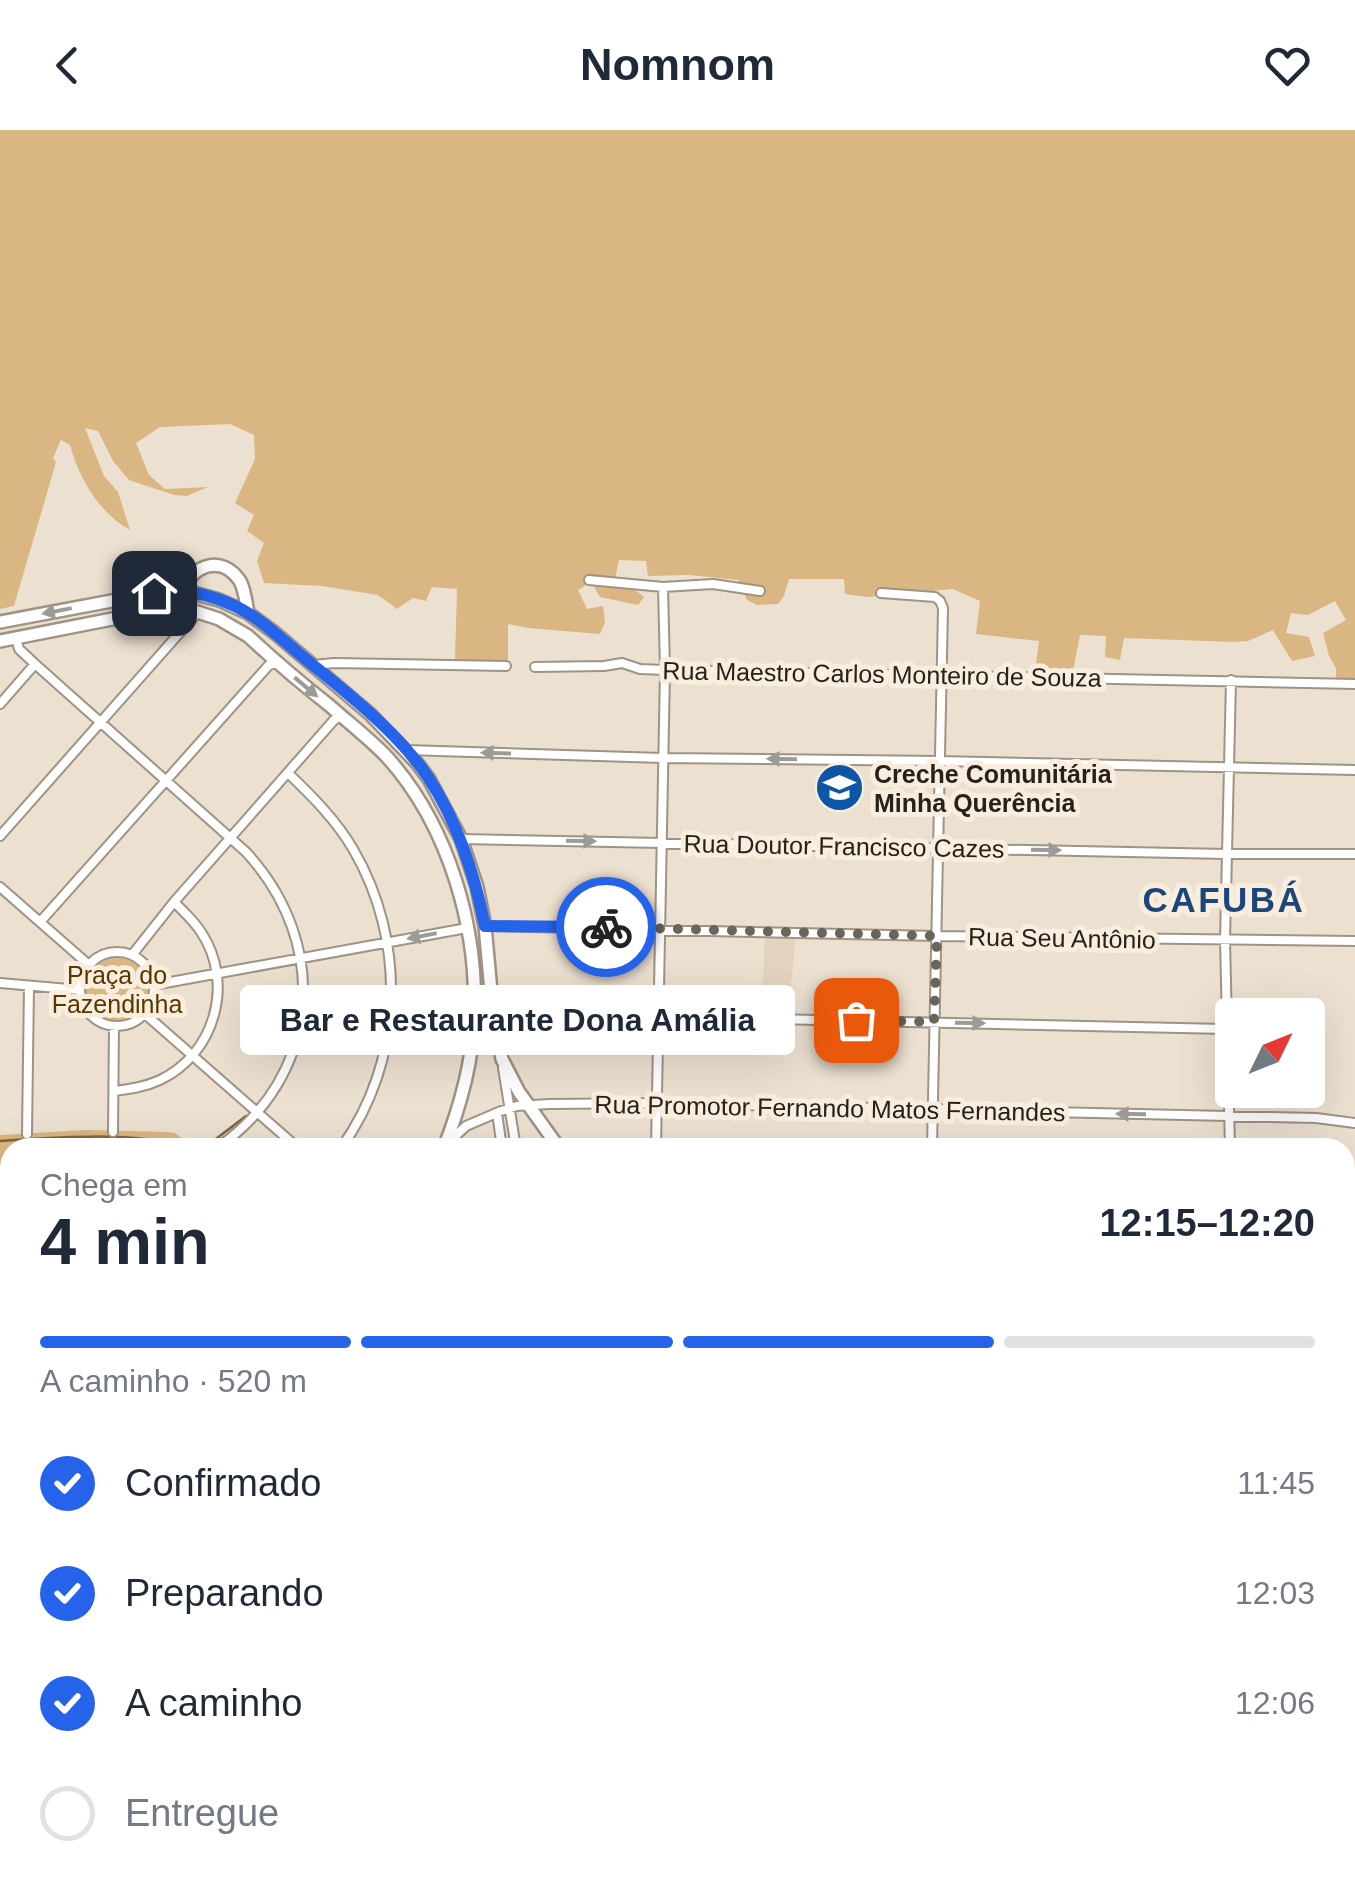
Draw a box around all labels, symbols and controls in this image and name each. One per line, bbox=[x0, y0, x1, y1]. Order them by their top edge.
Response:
icon: back bbox=[40, 38, 95, 93]
icon: heart bbox=[1260, 38, 1315, 93]
text: Nomnom bbox=[580, 39, 775, 90]
pin bbox=[112, 551, 197, 636]
icon: home bbox=[127, 566, 182, 621]
one-way arrow bbox=[40, 604, 72, 619]
street label: Rua Maestro Carlos Monteiro de Souza bbox=[662, 656, 1102, 692]
one-way arrow bbox=[293, 676, 318, 697]
one-way arrow bbox=[479, 744, 511, 760]
one-way arrow bbox=[766, 751, 798, 767]
place label: Creche Comunitária Minha Querência bbox=[874, 760, 1113, 817]
school or university icon: Creche Comunitária Minha Querência bbox=[813, 762, 865, 814]
street label: Rua Doutor Francisco Cazes bbox=[683, 829, 1005, 863]
one-way arrow bbox=[566, 833, 598, 849]
one-way arrow bbox=[1031, 843, 1063, 859]
courier bbox=[556, 877, 656, 977]
district label: CAFUBÁ bbox=[1143, 880, 1305, 919]
icon: bike bbox=[579, 900, 634, 955]
street label: Rua Seu Antônio bbox=[968, 922, 1156, 954]
one-way arrow bbox=[406, 929, 437, 945]
park label: Praça do Fazendinha bbox=[52, 961, 182, 1018]
pin bbox=[814, 978, 899, 1063]
callout: Bar e Restaurante Dona Amália bbox=[241, 985, 796, 1055]
icon: bag bbox=[829, 993, 884, 1048]
north arrow bbox=[1215, 998, 1325, 1108]
map controls bbox=[1215, 998, 1325, 1108]
text: Bar e Restaurante Dona Amália bbox=[280, 1002, 755, 1038]
one-way arrow bbox=[954, 1015, 986, 1031]
street label: Rua Promotor Fernando Matos Fernandes bbox=[594, 1090, 1066, 1126]
one-way arrow bbox=[1114, 1106, 1146, 1122]
text: Chega em bbox=[40, 1167, 188, 1203]
text: 12:15–12:20 bbox=[1099, 1202, 1315, 1244]
text: 4 min bbox=[40, 1205, 210, 1278]
text: A caminho · 520 m bbox=[40, 1363, 307, 1399]
icon: check bbox=[40, 1456, 95, 1511]
text: Confirmado bbox=[125, 1462, 321, 1504]
text: 11:45 bbox=[1237, 1465, 1315, 1501]
icon: check bbox=[40, 1566, 95, 1621]
text: Preparando bbox=[125, 1572, 324, 1614]
text: 12:03 bbox=[1235, 1575, 1315, 1611]
icon: check bbox=[40, 1676, 95, 1731]
text: A caminho bbox=[125, 1682, 302, 1724]
text: 12:06 bbox=[1235, 1685, 1315, 1721]
text: Entregue bbox=[125, 1792, 279, 1834]

